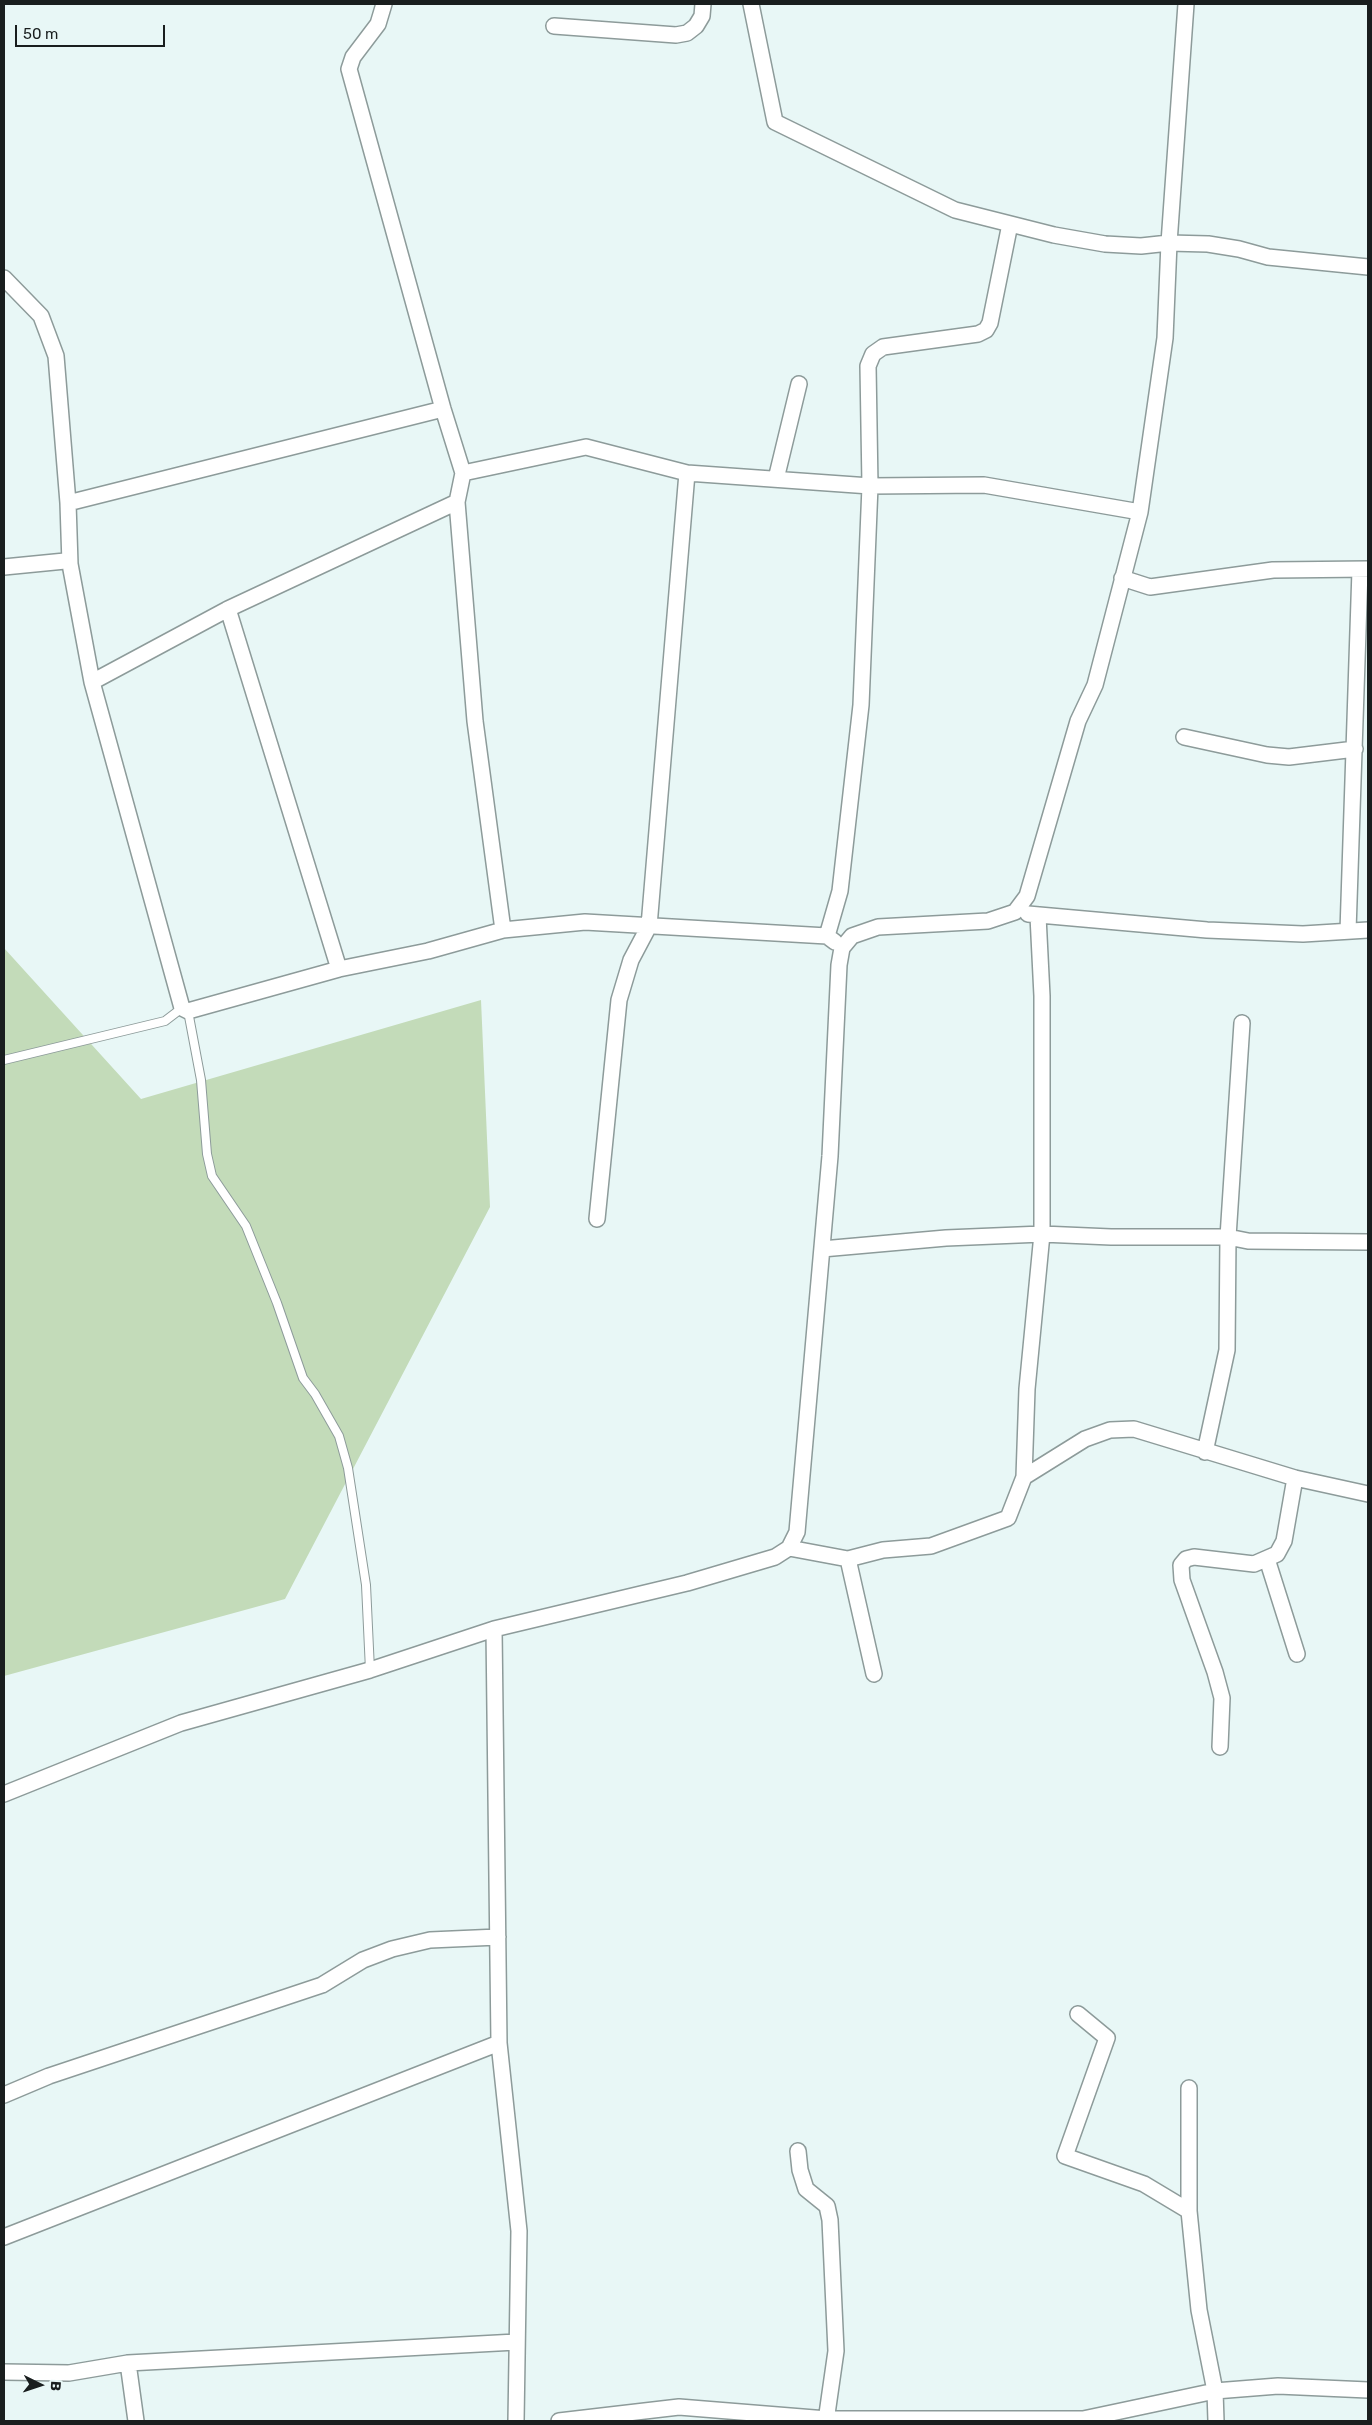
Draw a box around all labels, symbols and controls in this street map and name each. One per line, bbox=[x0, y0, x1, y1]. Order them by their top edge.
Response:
scale bar bbox=[18, 15, 168, 47]
text: 50 m bbox=[23, 25, 58, 43]
north arrow bbox=[15, 2360, 65, 2410]
text: B bbox=[47, 2381, 64, 2392]

